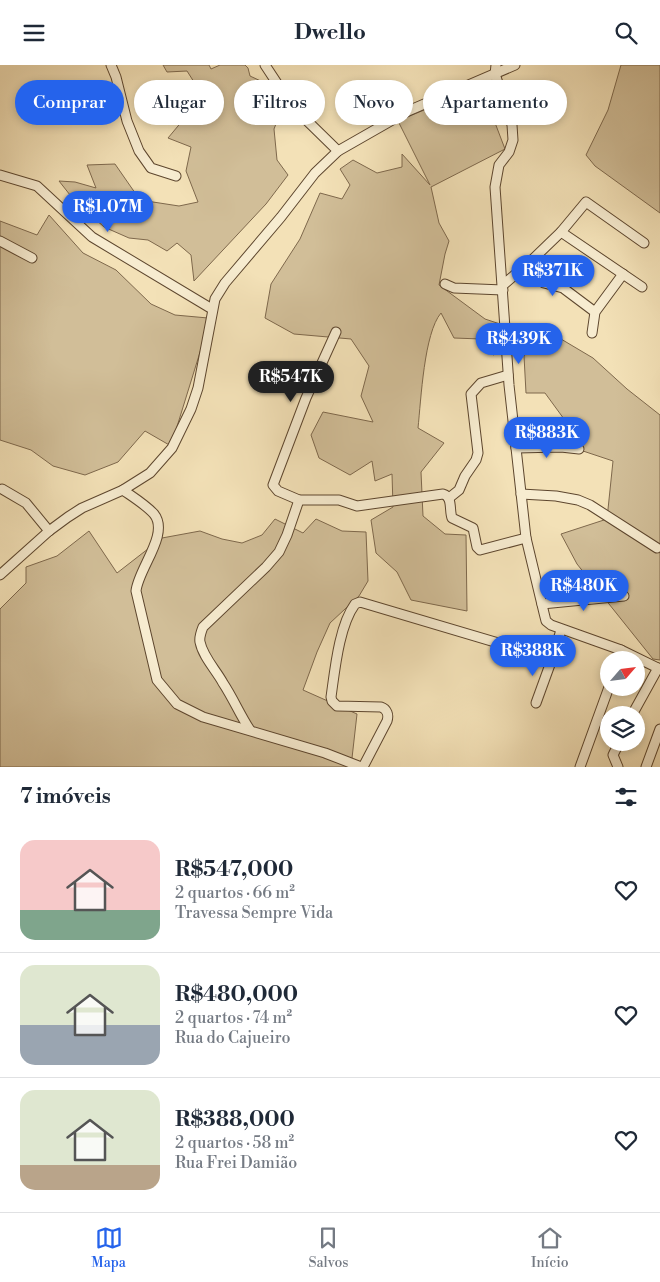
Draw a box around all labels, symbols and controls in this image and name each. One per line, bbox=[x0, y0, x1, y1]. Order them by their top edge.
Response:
icon: menu bbox=[20, 19, 48, 47]
text: Dwello bbox=[294, 19, 366, 46]
icon: search bbox=[612, 19, 640, 47]
chip: Comprar bbox=[15, 80, 124, 125]
chip: Alugar bbox=[134, 80, 224, 125]
chip: Filtros bbox=[234, 80, 325, 125]
chip: Novo bbox=[335, 80, 413, 125]
chip: Apartamento bbox=[423, 80, 567, 125]
pin: R$1.07M bbox=[62, 191, 154, 233]
text: R$1.07M bbox=[73, 197, 143, 217]
pin: R$371K bbox=[512, 255, 594, 297]
text: R$371K bbox=[522, 261, 584, 281]
pin: R$439K bbox=[478, 323, 560, 365]
text: R$439K bbox=[487, 329, 551, 349]
pin: R$547K bbox=[250, 361, 332, 403]
text: R$547K bbox=[259, 367, 323, 387]
pin: R$883K bbox=[506, 417, 588, 459]
text: R$883K bbox=[515, 423, 579, 443]
pin: R$480K bbox=[543, 569, 625, 612]
text: R$480K bbox=[551, 576, 617, 596]
pin: R$388K bbox=[492, 635, 574, 677]
text: R$388K bbox=[501, 641, 565, 661]
north arrow bbox=[600, 651, 645, 696]
map controls bbox=[600, 651, 645, 751]
button: layers bbox=[600, 706, 645, 751]
icon: filters bbox=[612, 783, 640, 811]
text: 7 imóveis bbox=[20, 784, 111, 810]
text: R$547,000 bbox=[175, 857, 293, 883]
icon: home bbox=[60, 860, 120, 920]
icon: heart bbox=[612, 876, 640, 904]
text: 2 quartos · 66 m² bbox=[175, 883, 295, 903]
text: Travessa Sempre Vida bbox=[175, 903, 333, 923]
text: R$480,000 bbox=[175, 982, 298, 1008]
icon: home bbox=[60, 985, 120, 1045]
icon: heart bbox=[612, 1001, 640, 1029]
text: 2 quartos · 74 m² bbox=[175, 1008, 292, 1028]
text: Rua do Cajueiro bbox=[175, 1028, 290, 1048]
text: R$388,000 bbox=[175, 1107, 295, 1133]
icon: home bbox=[60, 1110, 120, 1170]
icon: heart bbox=[612, 1126, 640, 1154]
text: 2 quartos · 58 m² bbox=[175, 1133, 294, 1153]
text: Rua Frei Damião bbox=[175, 1153, 297, 1173]
tab: Mapa bbox=[91, 1224, 126, 1272]
tab: Salvos bbox=[308, 1224, 348, 1272]
tab: Início bbox=[531, 1224, 569, 1272]

